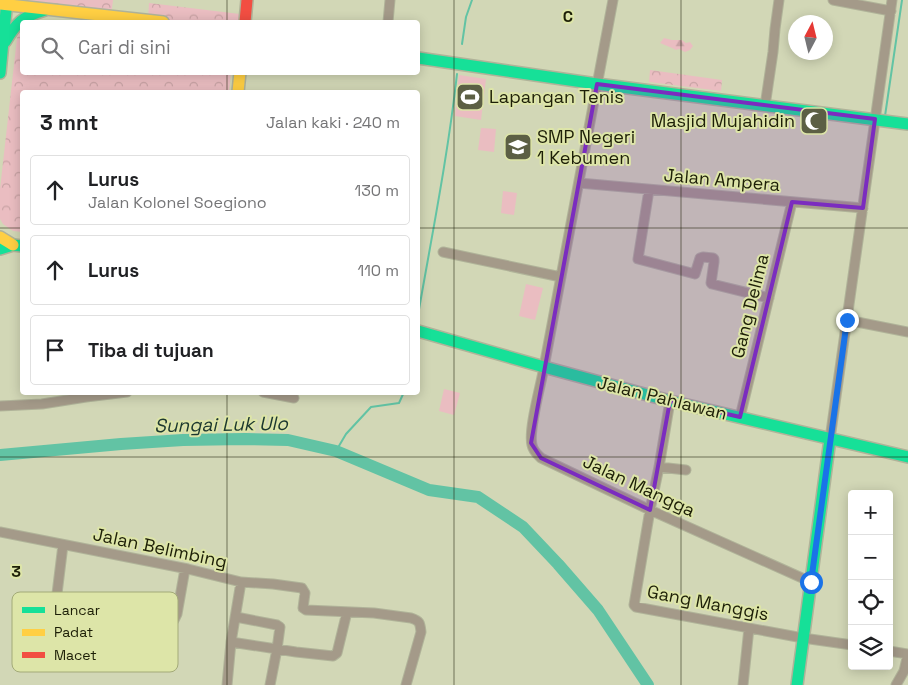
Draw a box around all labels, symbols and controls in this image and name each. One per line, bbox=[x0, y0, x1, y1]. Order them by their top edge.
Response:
text: C bbox=[563, 6, 573, 27]
north arrow bbox=[788, 15, 833, 60]
search box bbox=[20, 20, 420, 75]
icon: search bbox=[38, 34, 66, 62]
text: Cari di sini bbox=[78, 35, 171, 60]
sports icon: Lapangan Tenis bbox=[455, 82, 485, 112]
place label: Lapangan Tenis bbox=[489, 85, 624, 108]
mosque icon: Masjid Mujahidin bbox=[799, 106, 829, 136]
text: 3 mnt bbox=[40, 109, 98, 136]
place label: Masjid Mujahidin bbox=[651, 109, 795, 132]
text: Jalan kaki · 240 m bbox=[266, 112, 400, 133]
place label: SMP Negeri 1 Kebumen bbox=[537, 125, 635, 169]
school or university icon: SMP Negeri 1 Kebumen bbox=[503, 132, 533, 162]
street label: Jalan Ampera bbox=[663, 163, 781, 196]
text: Lurus bbox=[88, 167, 139, 192]
icon: ahead bbox=[41, 176, 69, 204]
text: 130 m bbox=[355, 180, 399, 201]
text: Jalan Kolonel Soegiono bbox=[88, 192, 267, 213]
street label: Gang Delima bbox=[725, 251, 774, 360]
icon: ahead bbox=[41, 256, 69, 284]
text: Lurus bbox=[88, 258, 139, 283]
text: 110 m bbox=[357, 260, 399, 281]
route end bbox=[836, 309, 859, 332]
icon: arrive bbox=[41, 336, 69, 364]
text: Tiba di tujuan bbox=[88, 338, 214, 363]
street label: Jalan Pahlawan bbox=[595, 370, 730, 425]
water label: Sungai Luk Ulo bbox=[154, 411, 289, 438]
street label: Jalan Mangga bbox=[579, 449, 699, 522]
map controls bbox=[848, 490, 893, 670]
button: + bbox=[848, 490, 893, 535]
street label: Jalan Belimbing bbox=[91, 522, 229, 573]
button: − bbox=[848, 535, 893, 580]
text: 3 bbox=[11, 561, 21, 582]
route start bbox=[800, 571, 823, 594]
street label: Gang Manggis bbox=[645, 579, 771, 626]
button: locate bbox=[848, 580, 893, 625]
legend bbox=[12, 592, 178, 672]
text: Lancar bbox=[54, 601, 100, 619]
text: Padat bbox=[54, 623, 93, 641]
button: layers bbox=[848, 625, 893, 670]
text: Macet bbox=[54, 646, 97, 664]

